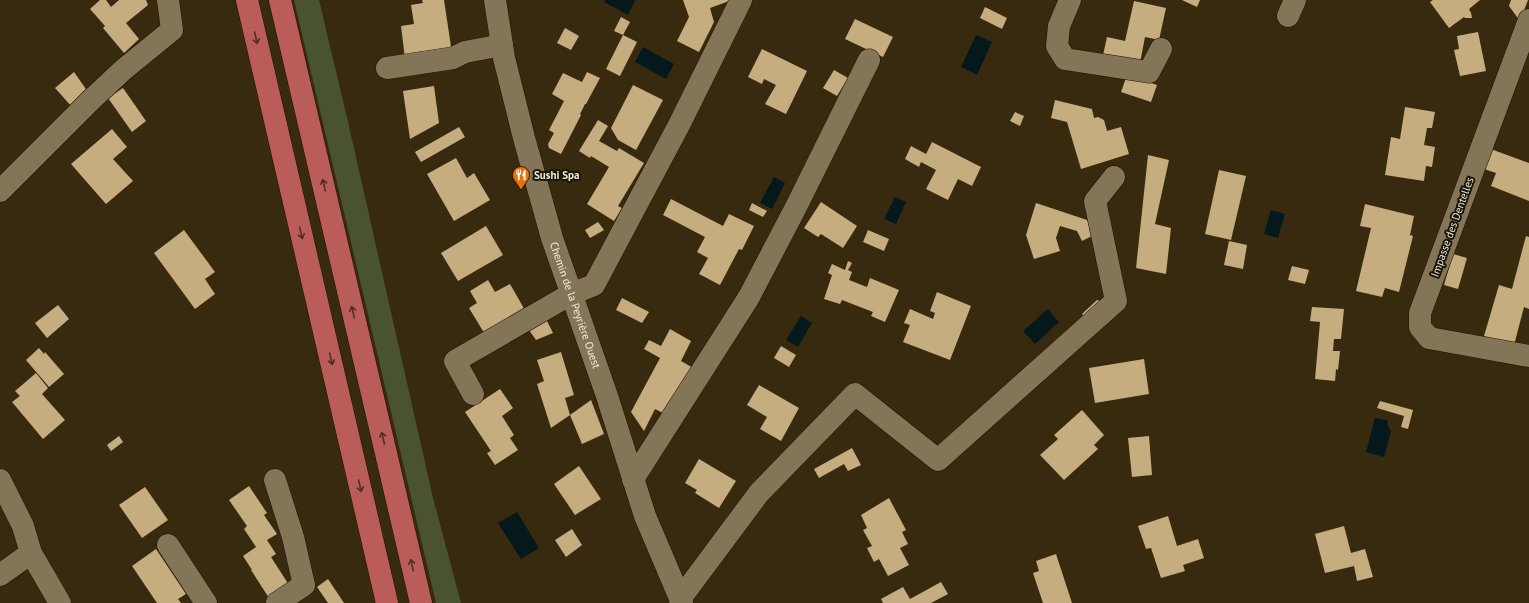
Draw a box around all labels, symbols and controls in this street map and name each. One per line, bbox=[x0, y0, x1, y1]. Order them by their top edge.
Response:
one-way arrow bbox=[253, 31, 261, 44]
restaurant icon: Sushi Spa bbox=[511, 165, 531, 190]
place label: Sushi Spa bbox=[534, 168, 579, 182]
street label: Impasse des Dentelles bbox=[1427, 175, 1477, 279]
one-way arrow bbox=[319, 179, 327, 192]
one-way arrow bbox=[298, 226, 306, 239]
street label: Chemin de la Peyrière Ouest bbox=[547, 240, 604, 370]
one-way arrow bbox=[349, 306, 356, 319]
one-way arrow bbox=[327, 353, 335, 366]
one-way arrow bbox=[378, 432, 386, 445]
one-way arrow bbox=[357, 479, 365, 492]
one-way arrow bbox=[408, 559, 415, 572]

